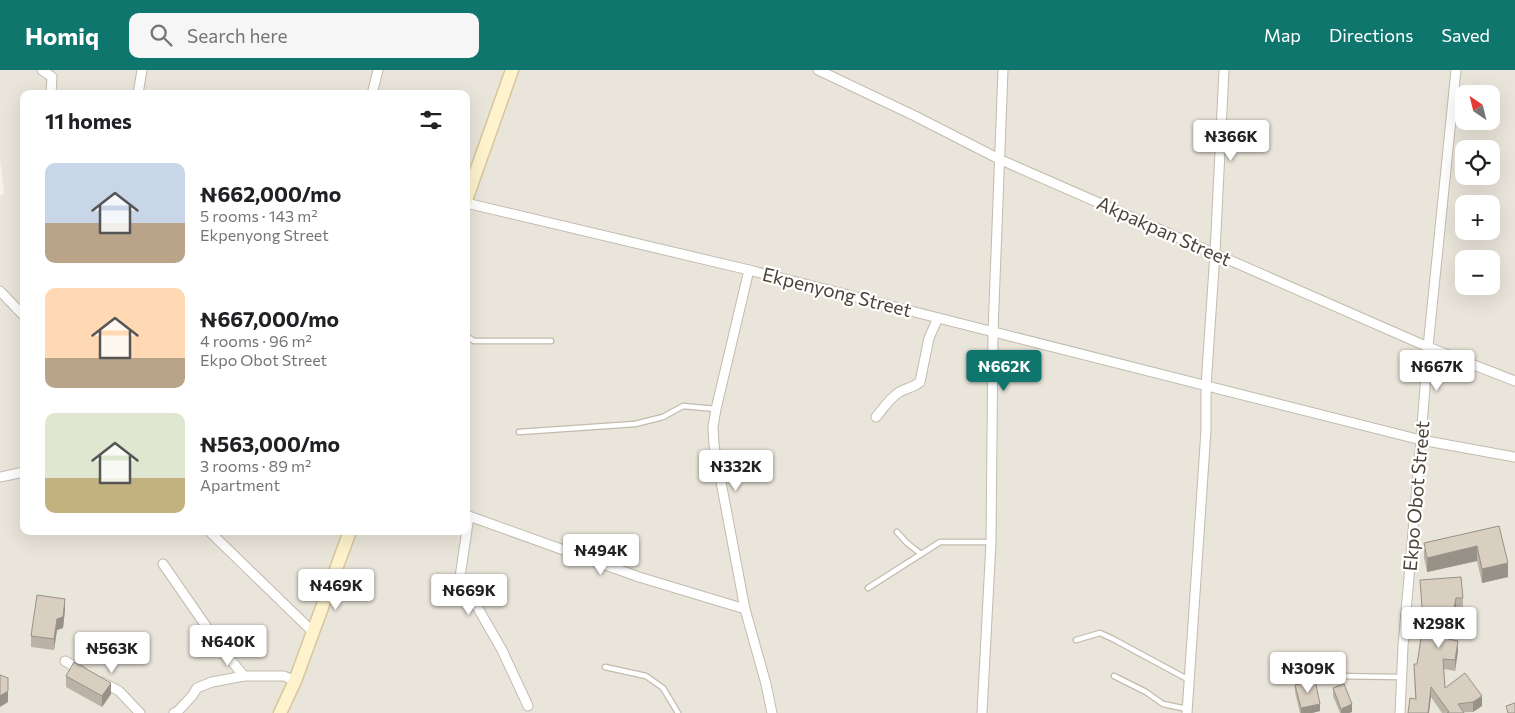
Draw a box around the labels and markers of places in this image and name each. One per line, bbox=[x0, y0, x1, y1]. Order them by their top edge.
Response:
pin: ₦366K bbox=[1196, 119, 1266, 162]
pin: ₦662K bbox=[969, 350, 1039, 392]
pin: ₦667K bbox=[1402, 350, 1472, 392]
pin: ₦332K bbox=[701, 450, 771, 492]
pin: ₦494K bbox=[566, 534, 636, 576]
pin: ₦469K bbox=[301, 568, 371, 611]
pin: ₦669K bbox=[434, 574, 504, 616]
pin: ₦298K bbox=[1404, 606, 1474, 649]
pin: ₦640K bbox=[193, 624, 263, 667]
pin: ₦563K bbox=[77, 632, 147, 674]
pin: ₦309K bbox=[1273, 652, 1343, 694]

